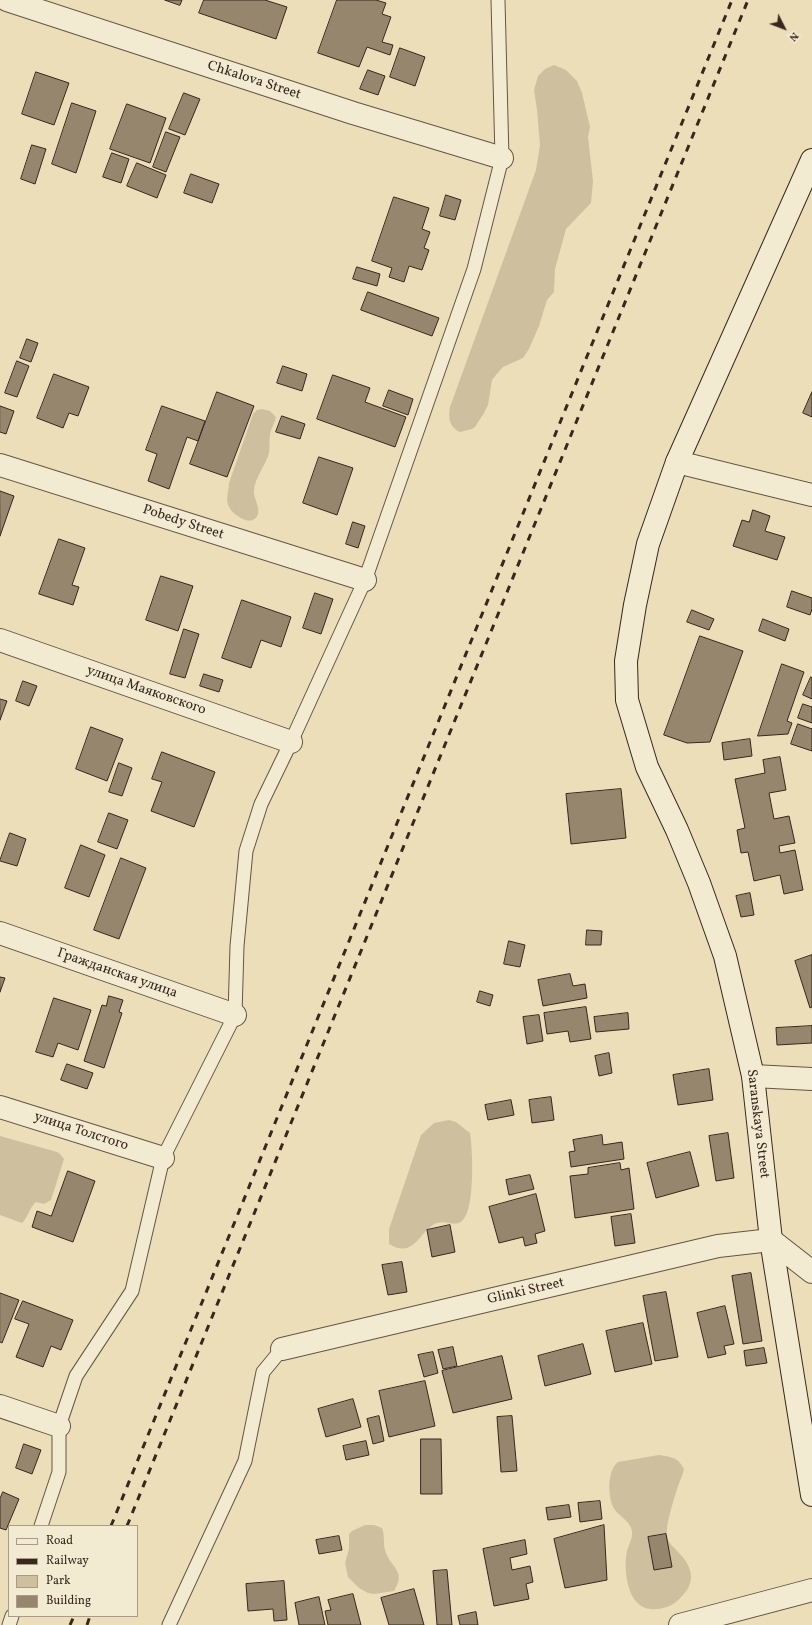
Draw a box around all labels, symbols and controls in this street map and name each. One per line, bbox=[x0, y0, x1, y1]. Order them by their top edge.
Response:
north arrow bbox=[764, 8, 804, 48]
text: N bbox=[785, 28, 802, 44]
street label: Chkalova Street bbox=[205, 58, 303, 104]
street label: Pobedy Street bbox=[140, 502, 226, 544]
street label: улица Маяковского bbox=[84, 663, 208, 719]
street label: Гражданская улица bbox=[54, 945, 180, 1003]
street label: Saranskaya Street bbox=[742, 1068, 772, 1180]
street label: улица Толстого bbox=[32, 1109, 130, 1155]
street label: Glinki Street bbox=[486, 1275, 566, 1309]
legend bbox=[8, 1525, 138, 1617]
text: Road bbox=[46, 1533, 73, 1549]
text: Railway bbox=[46, 1553, 89, 1569]
text: Park bbox=[46, 1573, 71, 1589]
text: Building bbox=[46, 1593, 91, 1609]

